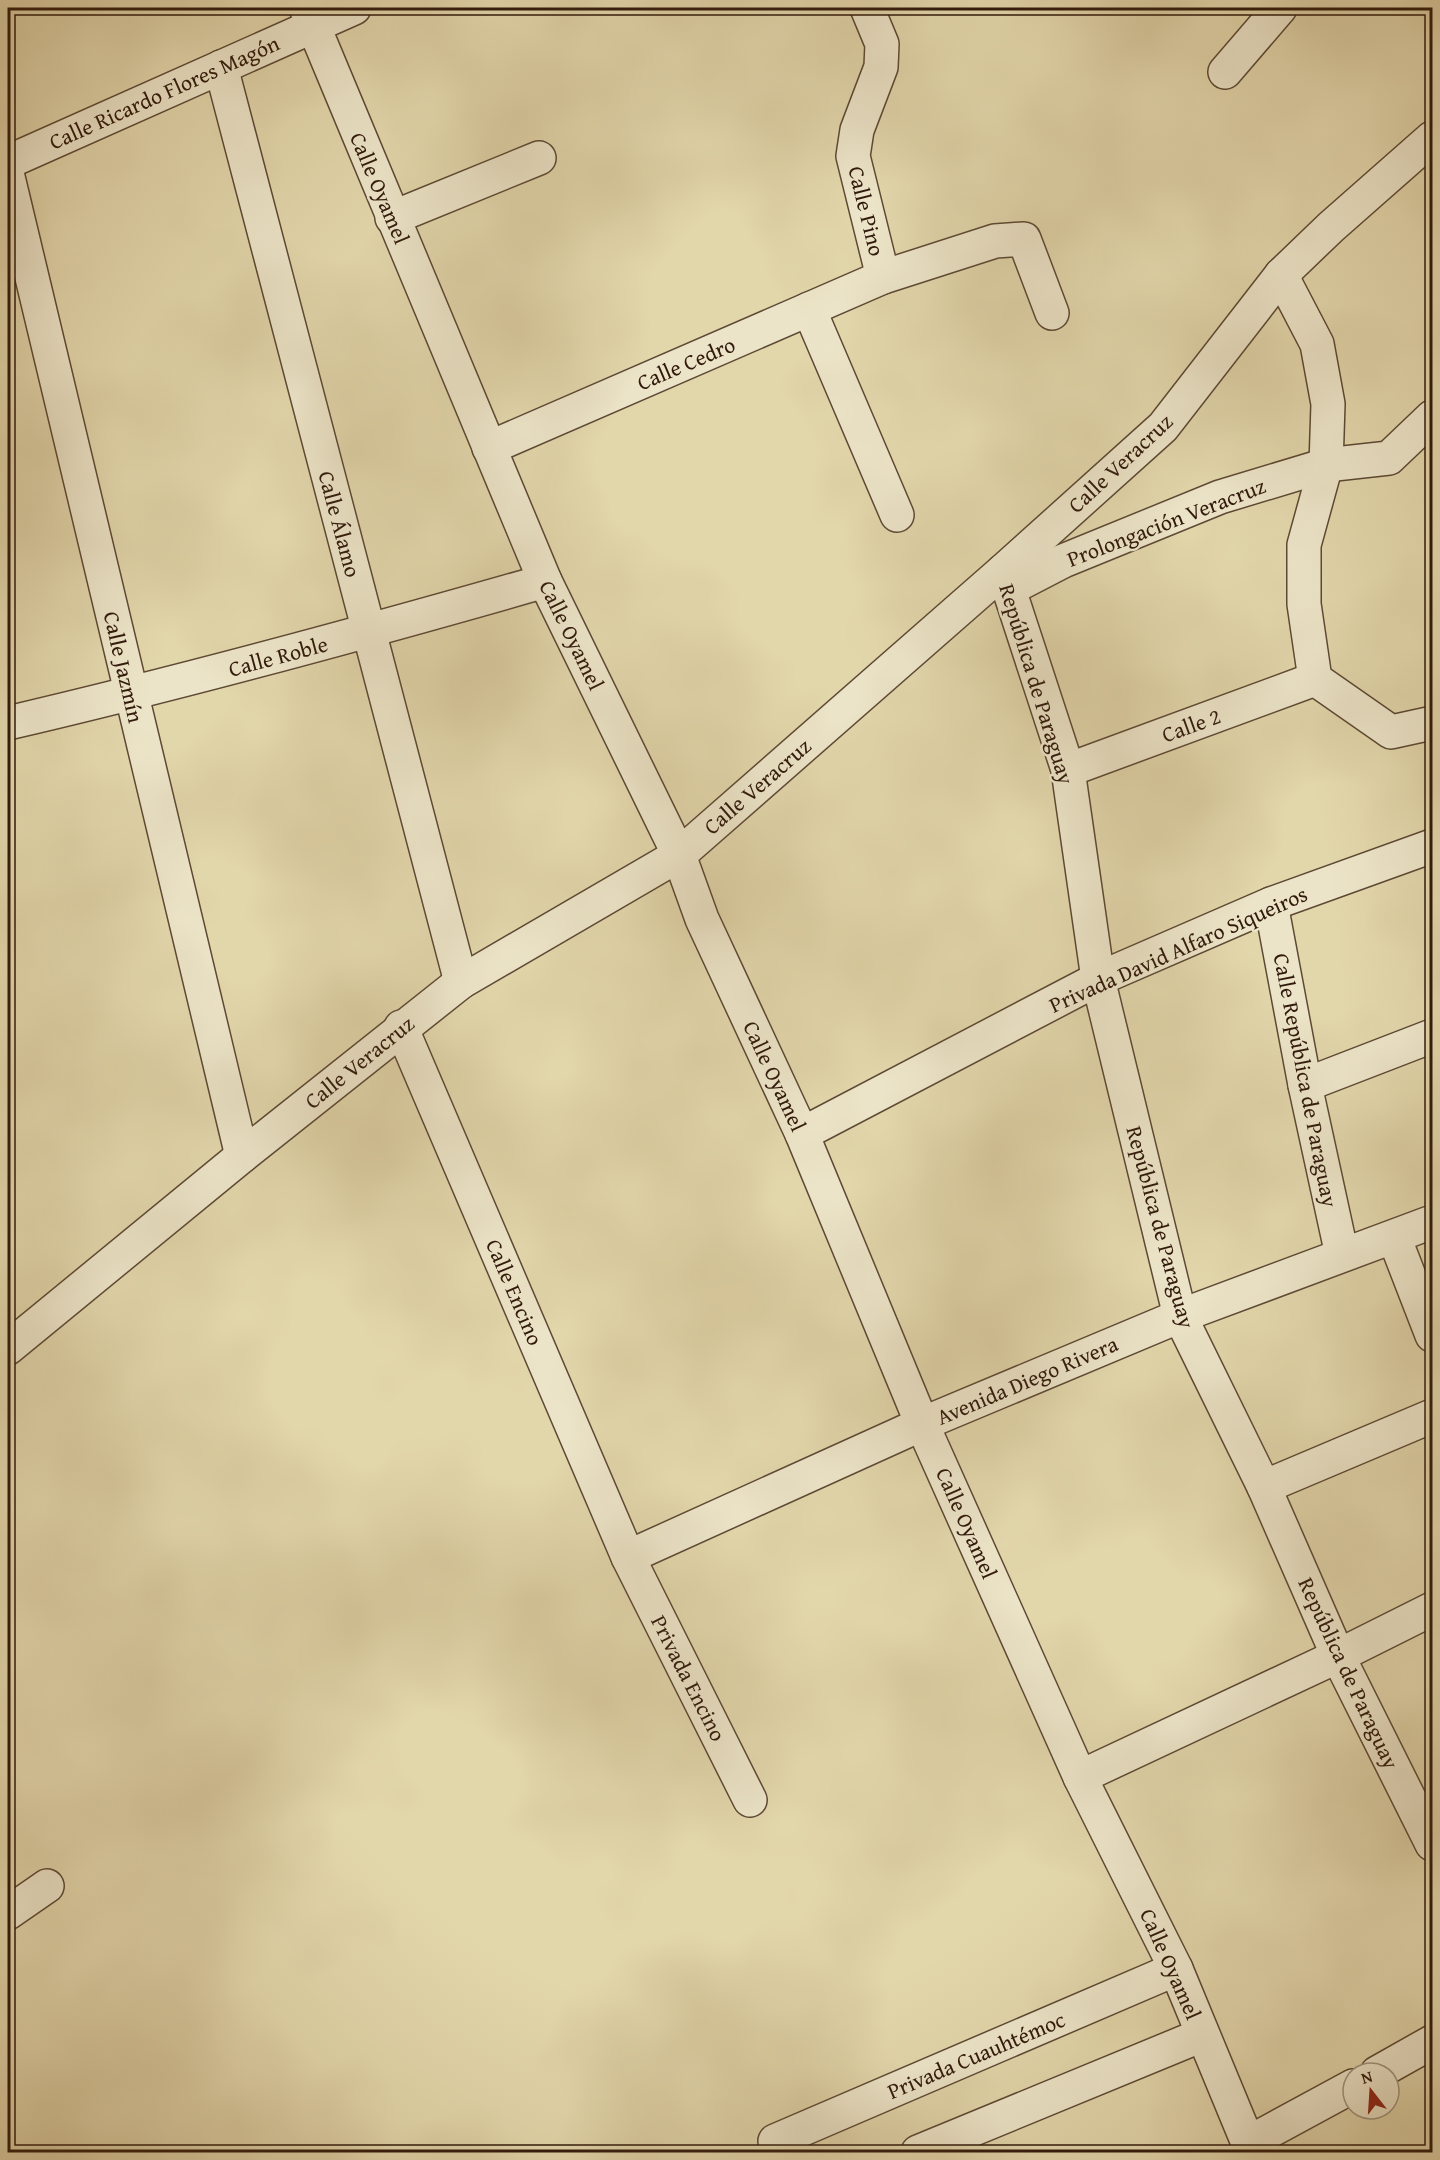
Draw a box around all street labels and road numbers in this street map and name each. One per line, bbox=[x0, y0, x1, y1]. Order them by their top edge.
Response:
street label: Calle Ricardo Flores Magón bbox=[44, 26, 285, 157]
street label: Calle Oyamel bbox=[342, 127, 418, 249]
street label: Calle Pino bbox=[840, 163, 894, 259]
street label: Calle Cedro bbox=[632, 328, 740, 398]
street label: Calle Veracruz bbox=[1060, 406, 1180, 520]
street label: Calle Álamo bbox=[310, 467, 370, 581]
street label: Prolongación Veracruz bbox=[1062, 469, 1270, 575]
street label: Calle Oyamel bbox=[532, 575, 612, 695]
street label: República de Paraguay bbox=[991, 580, 1083, 788]
street label: Calle Jazmín bbox=[96, 608, 152, 726]
street label: Calle Roble bbox=[225, 627, 331, 685]
street label: Calle 2 bbox=[1157, 700, 1225, 750]
street label: Calle Veracruz bbox=[696, 730, 818, 842]
street label: Privada David Alfaro Siqueiros bbox=[1044, 878, 1312, 1020]
street label: Calle República de Paraguay bbox=[1266, 950, 1346, 1210]
street label: Calle Veracruz bbox=[297, 1008, 421, 1116]
street label: Calle Oyamel bbox=[735, 1015, 815, 1137]
street label: República de Paraguay bbox=[1119, 1122, 1203, 1332]
street label: Calle Encino bbox=[478, 1234, 552, 1350]
street label: Avenida Diego Rivera bbox=[931, 1327, 1123, 1433]
street label: Calle Oyamel bbox=[928, 1462, 1006, 1584]
street label: República de Paraguay bbox=[1291, 1572, 1407, 1774]
street label: Privada Encino bbox=[643, 1609, 735, 1747]
street label: Calle Oyamel bbox=[1132, 1903, 1210, 2025]
street label: Privada Cuauhtémoc bbox=[882, 2003, 1070, 2107]

